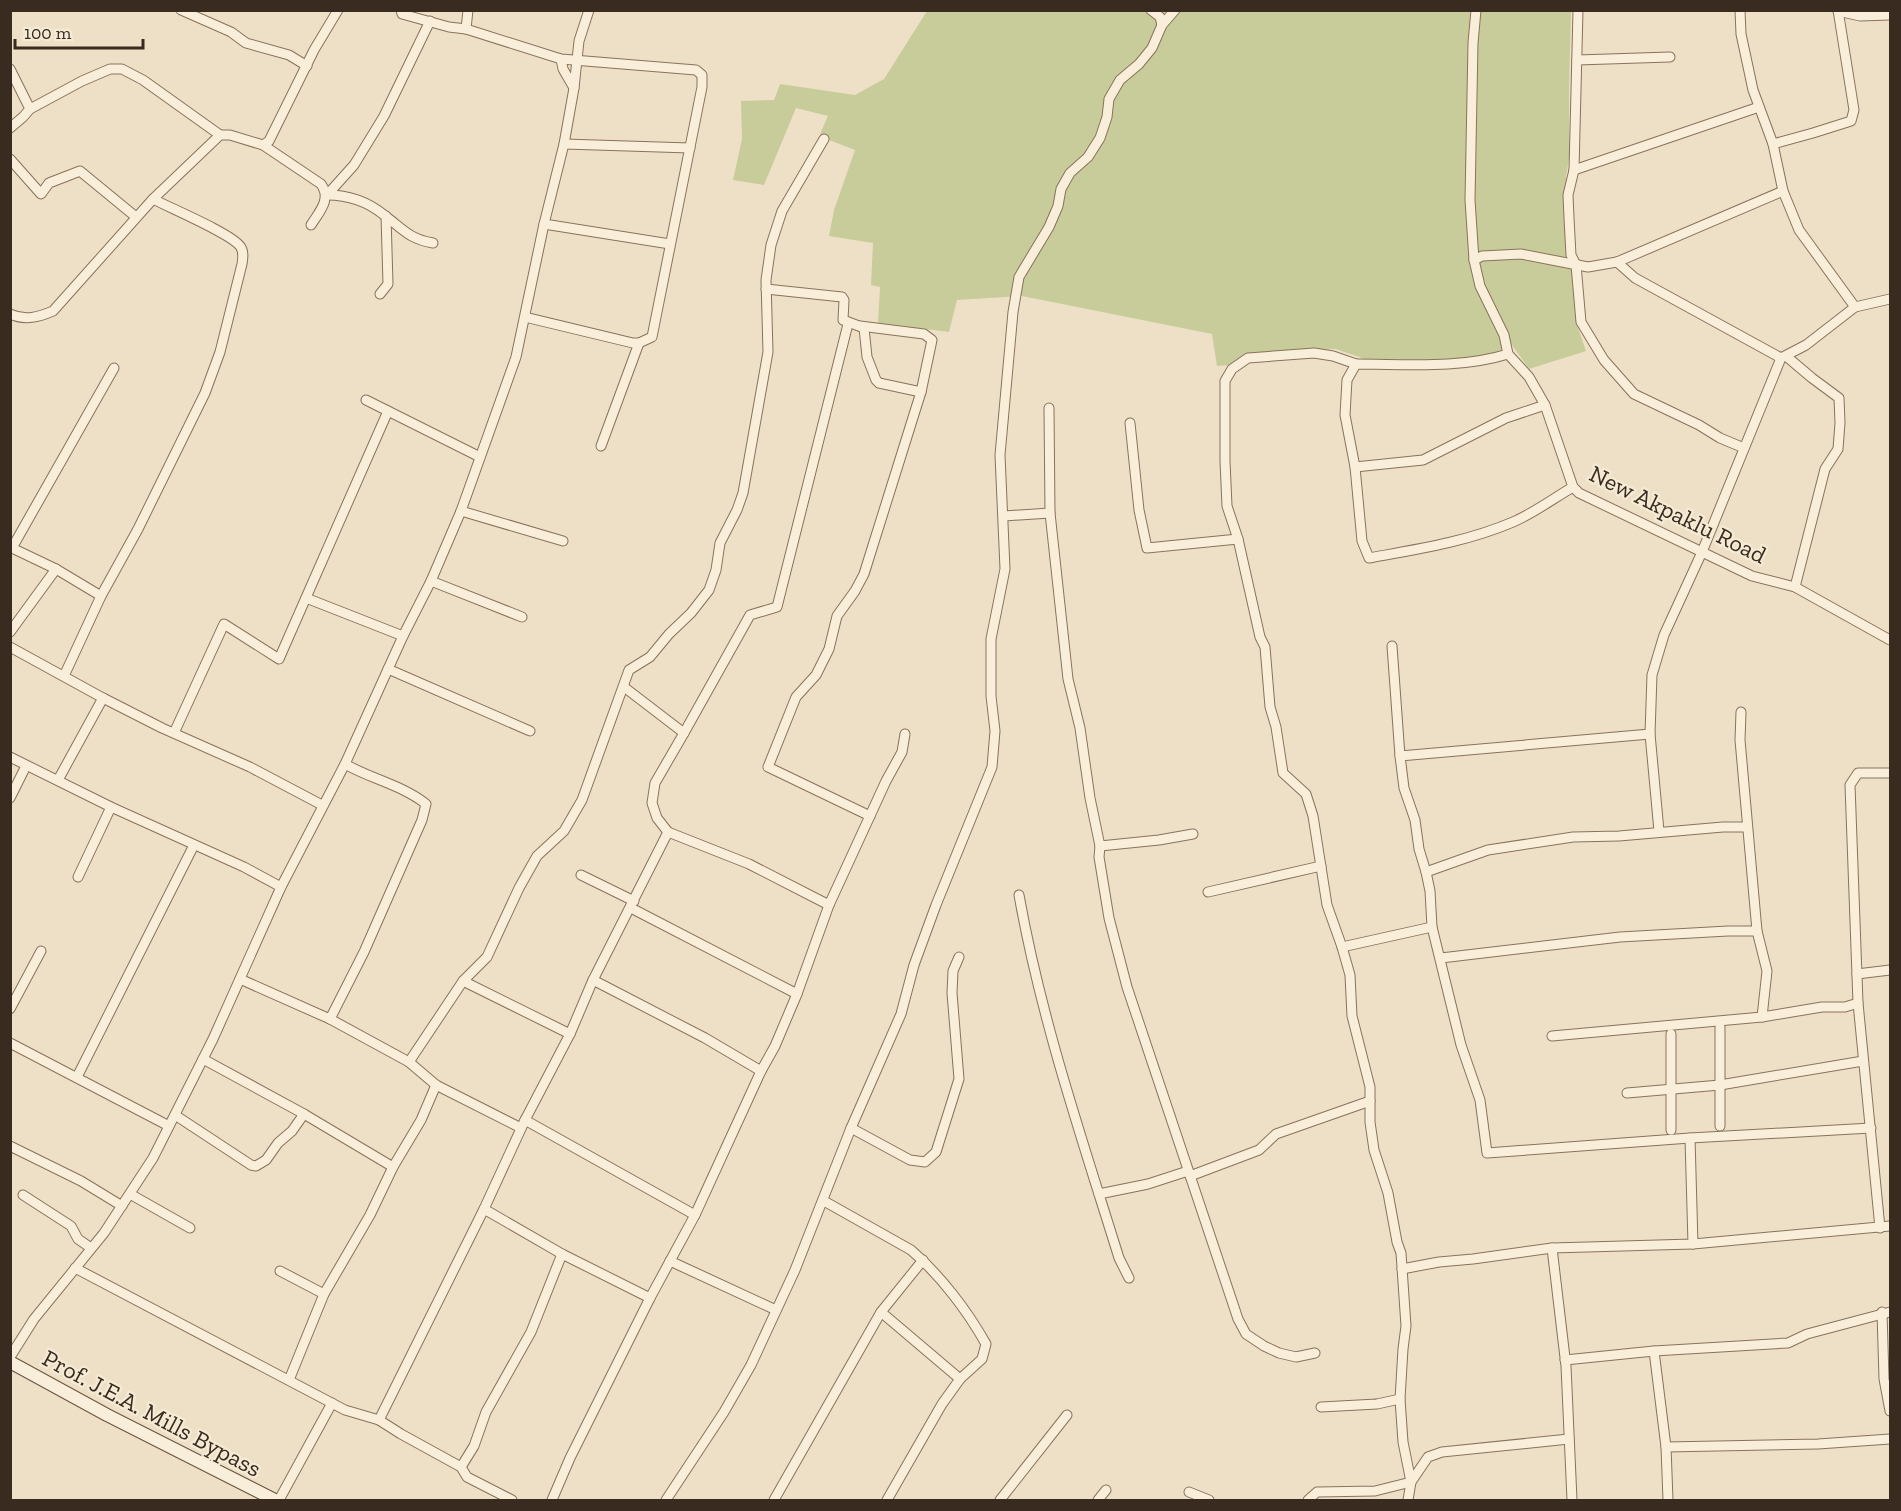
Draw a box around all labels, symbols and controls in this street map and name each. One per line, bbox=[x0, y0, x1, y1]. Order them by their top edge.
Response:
scale bar bbox=[15, 12, 142, 50]
text: 100 m bbox=[24, 22, 72, 44]
street label: New Akpaklu Road bbox=[1585, 459, 1771, 569]
street label: Prof. J.E.A. Mills Bypass bbox=[38, 1343, 266, 1483]

